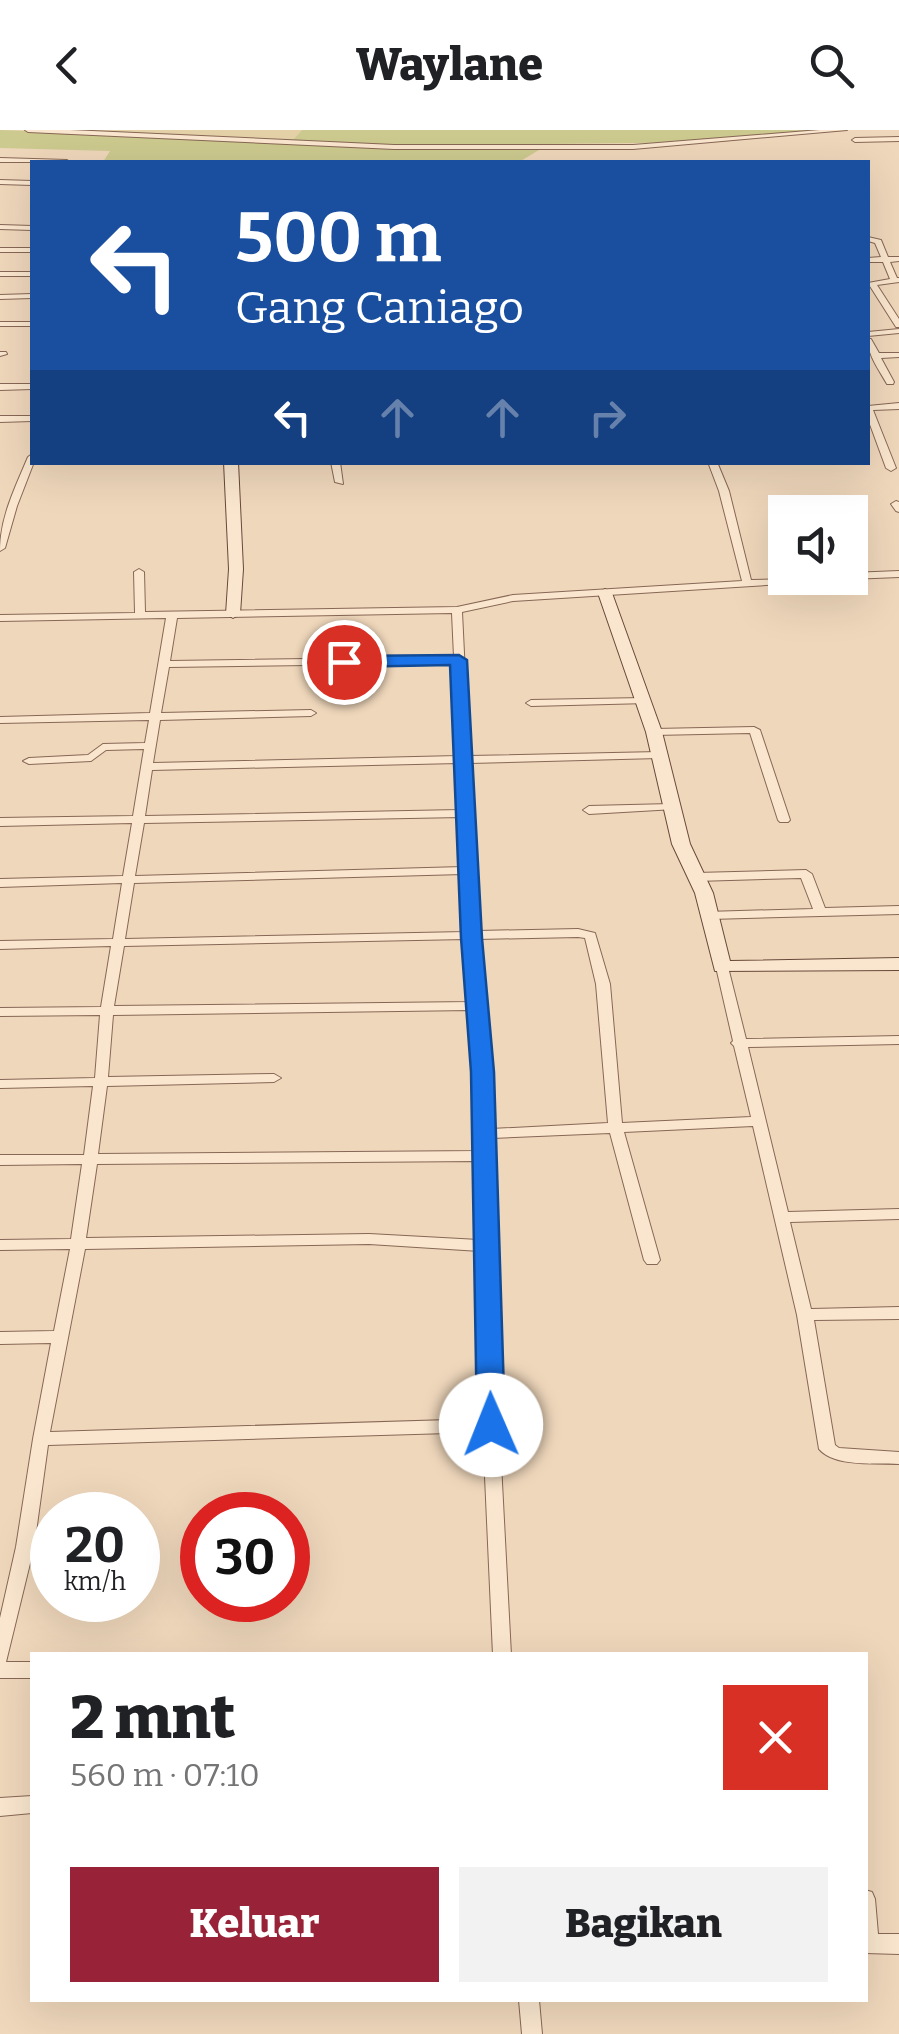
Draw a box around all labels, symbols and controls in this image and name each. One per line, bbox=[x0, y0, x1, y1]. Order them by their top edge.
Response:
icon: back bbox=[40, 38, 95, 93]
text: Waylane bbox=[356, 38, 543, 92]
icon: search bbox=[804, 38, 859, 93]
text: 500 m bbox=[235, 196, 442, 280]
icon: left bbox=[70, 200, 200, 330]
text: Gang Caniago bbox=[235, 281, 524, 335]
icon: left bbox=[265, 390, 320, 445]
icon: ahead bbox=[370, 390, 425, 445]
icon: ahead bbox=[475, 390, 530, 445]
icon: right bbox=[580, 390, 635, 445]
map controls bbox=[768, 495, 868, 595]
button: sound bbox=[768, 495, 868, 595]
pin bbox=[302, 620, 387, 705]
icon: arrive bbox=[317, 635, 372, 690]
position arrow bbox=[439, 1373, 543, 1477]
speed limit sign: 30 bbox=[180, 1492, 310, 1622]
text: 20 bbox=[65, 1515, 125, 1575]
text: km/h bbox=[64, 1567, 126, 1597]
text: 2 mnt bbox=[70, 1682, 235, 1754]
button: close bbox=[723, 1685, 828, 1790]
text: 560 m · 07:10 bbox=[70, 1756, 260, 1794]
button: Keluar bbox=[70, 1867, 439, 1982]
button: Bagikan bbox=[459, 1867, 828, 1982]

